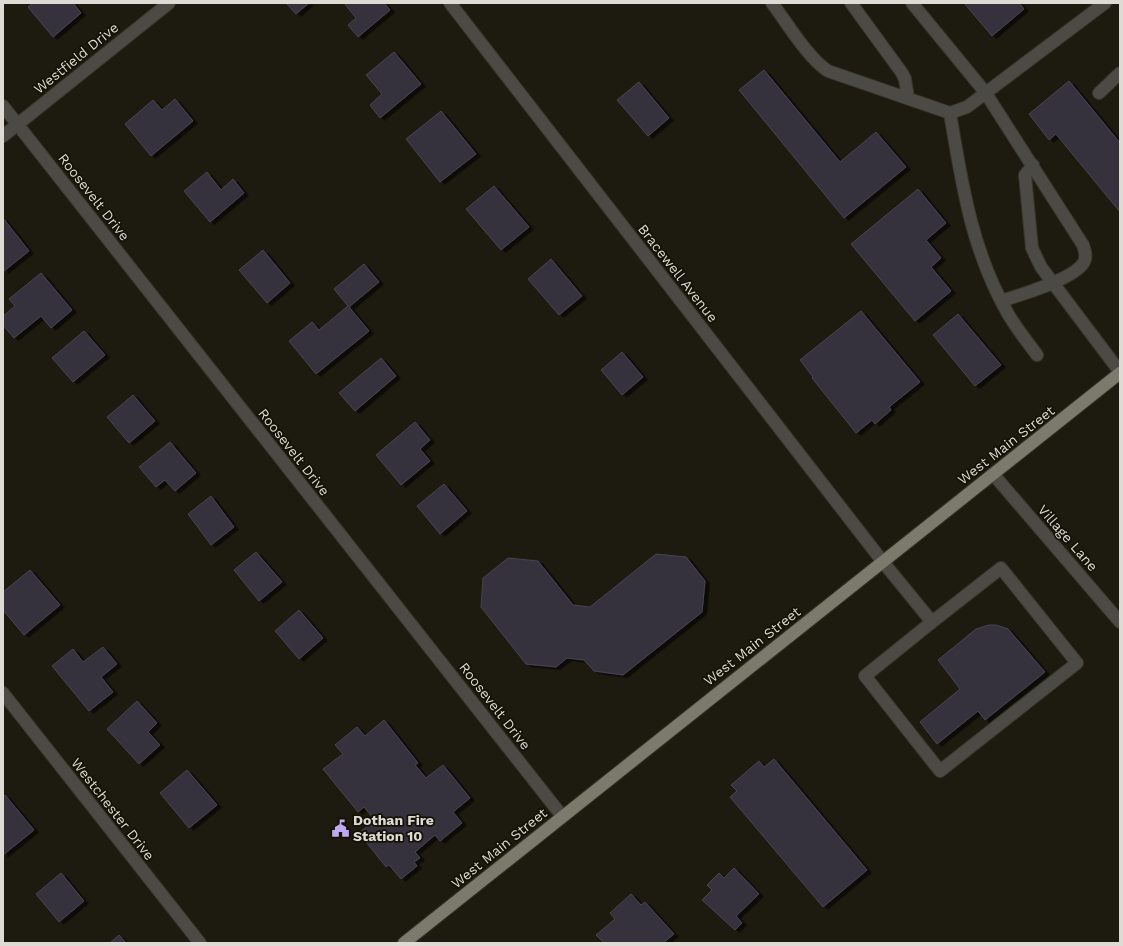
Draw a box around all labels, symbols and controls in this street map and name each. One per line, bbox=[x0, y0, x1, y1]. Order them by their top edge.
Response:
street label: Westfield Drive bbox=[31, 19, 121, 97]
street label: Roosevelt Drive bbox=[55, 150, 133, 244]
street label: Bracewell Avenue bbox=[635, 221, 721, 325]
street label: West Main Street bbox=[955, 402, 1058, 488]
street label: Roosevelt Drive bbox=[255, 405, 333, 499]
street label: Village Lane bbox=[1035, 502, 1101, 574]
street label: West Main Street bbox=[701, 603, 804, 689]
street label: Roosevelt Drive bbox=[456, 659, 534, 753]
street label: Westchester Drive bbox=[68, 755, 158, 863]
street label: West Main Street bbox=[448, 805, 550, 891]
place label: Dothan Fire Station 10 bbox=[353, 812, 434, 844]
public building icon: Dothan Fire Station 10 bbox=[330, 818, 350, 838]

